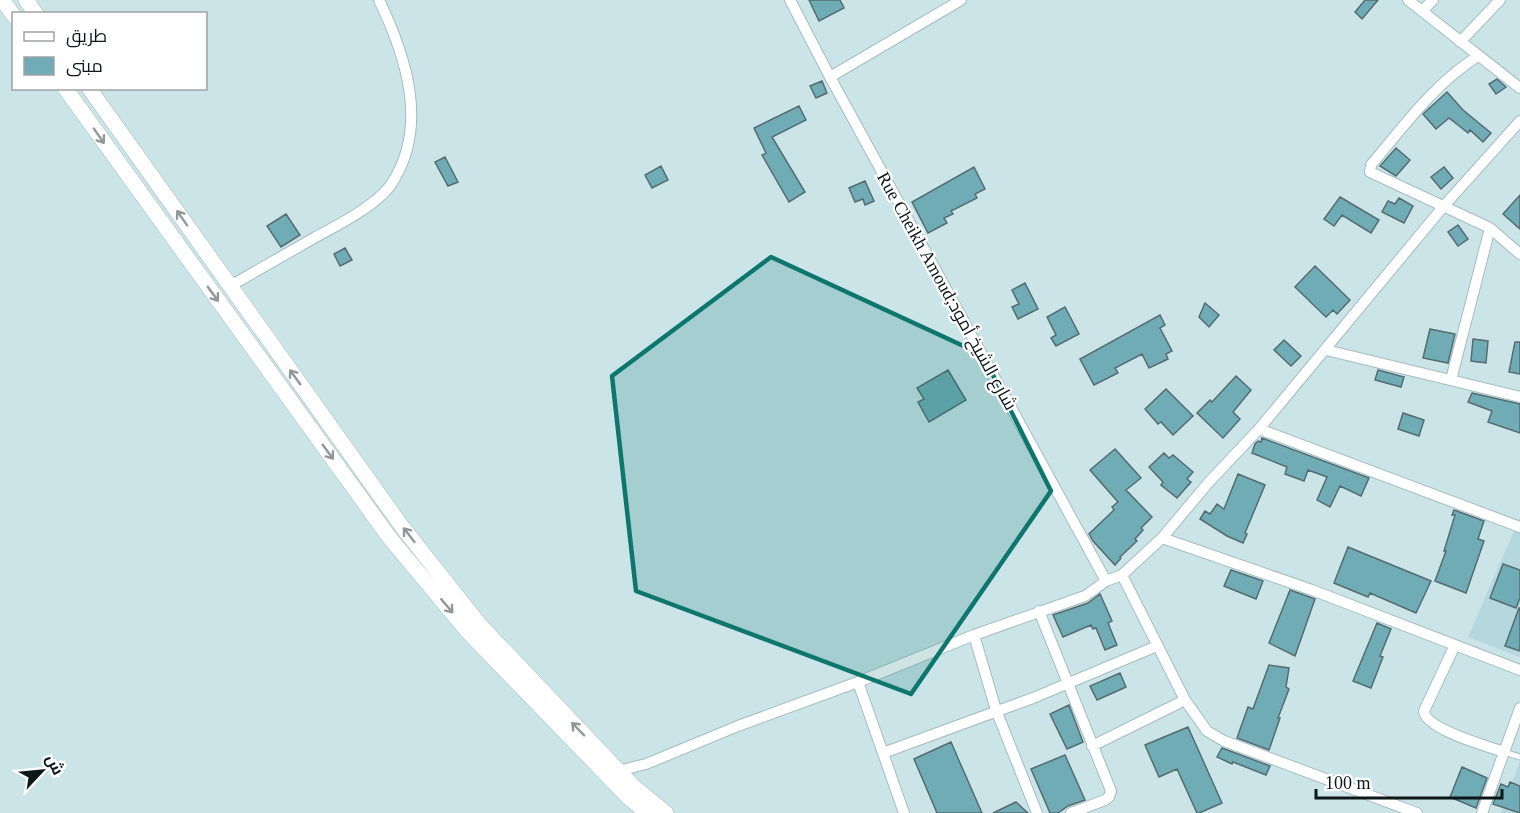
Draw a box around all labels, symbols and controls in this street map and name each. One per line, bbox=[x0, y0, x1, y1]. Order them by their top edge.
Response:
legend bbox=[12, 12, 207, 90]
text: طريق bbox=[66, 26, 107, 48]
text: مبنى bbox=[66, 56, 103, 77]
one-way arrow bbox=[93, 128, 105, 144]
street label: Rue Cheikh Amoud;شارع الشيخ أمود bbox=[871, 168, 1022, 415]
one-way arrow bbox=[176, 211, 188, 227]
one-way arrow bbox=[207, 286, 219, 302]
one-way arrow bbox=[289, 369, 301, 385]
one-way arrow bbox=[322, 443, 334, 459]
one-way arrow bbox=[402, 527, 415, 543]
one-way arrow bbox=[440, 598, 454, 613]
one-way arrow bbox=[571, 722, 586, 737]
north arrow bbox=[12, 741, 72, 801]
text: ش bbox=[42, 752, 67, 778]
scale bar bbox=[1316, 762, 1502, 800]
text: 100 m bbox=[1325, 773, 1371, 793]

